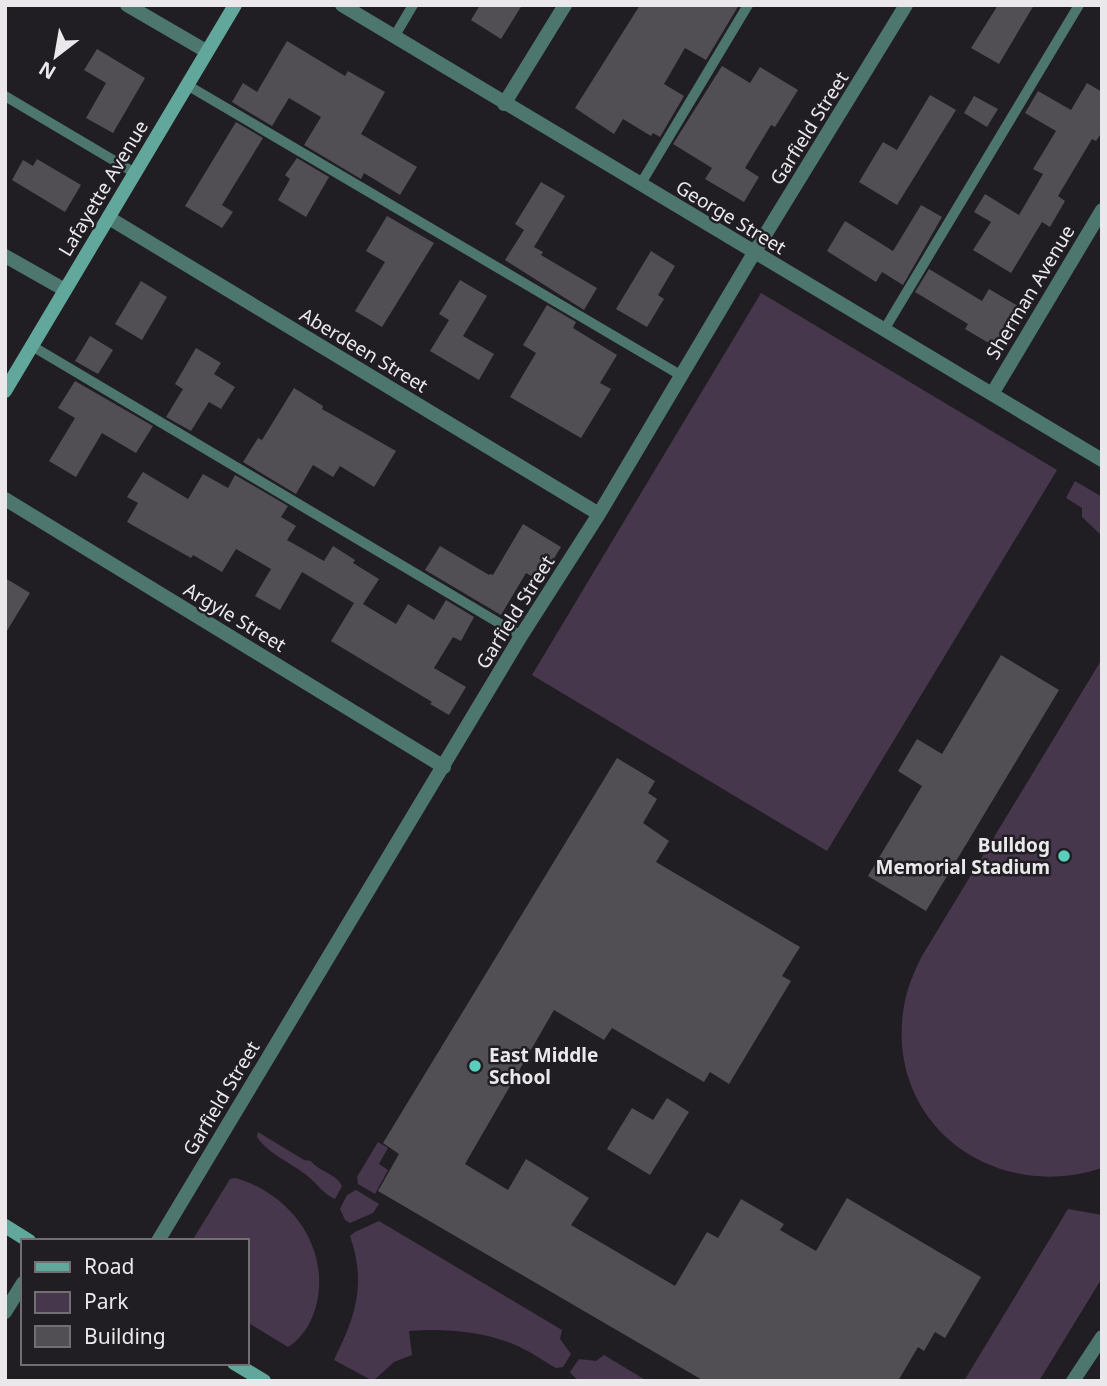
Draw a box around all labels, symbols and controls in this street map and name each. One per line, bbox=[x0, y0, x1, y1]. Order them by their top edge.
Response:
north arrow bbox=[21, 21, 91, 91]
text: N bbox=[34, 55, 61, 86]
street label: Garfield Street bbox=[764, 66, 854, 190]
street label: Lafayette Avenue bbox=[52, 115, 154, 261]
street label: George Street bbox=[671, 174, 791, 260]
street label: Sherman Avenue bbox=[980, 220, 1080, 364]
street label: Aberdeen Street bbox=[295, 302, 433, 399]
street label: Garfield Street bbox=[470, 550, 560, 674]
street label: Argyle Street bbox=[179, 576, 291, 658]
place label: Bulldog Memorial Stadium bbox=[876, 832, 1050, 880]
marker: Bulldog Memorial Stadium bbox=[1056, 848, 1072, 864]
street label: Garfield Street bbox=[177, 1036, 265, 1160]
place label: East Middle School bbox=[489, 1042, 598, 1090]
marker: East Middle School bbox=[467, 1058, 483, 1074]
legend bbox=[21, 1239, 248, 1365]
text: Road bbox=[84, 1252, 134, 1280]
text: Park bbox=[84, 1287, 129, 1315]
text: Building bbox=[84, 1322, 166, 1350]

